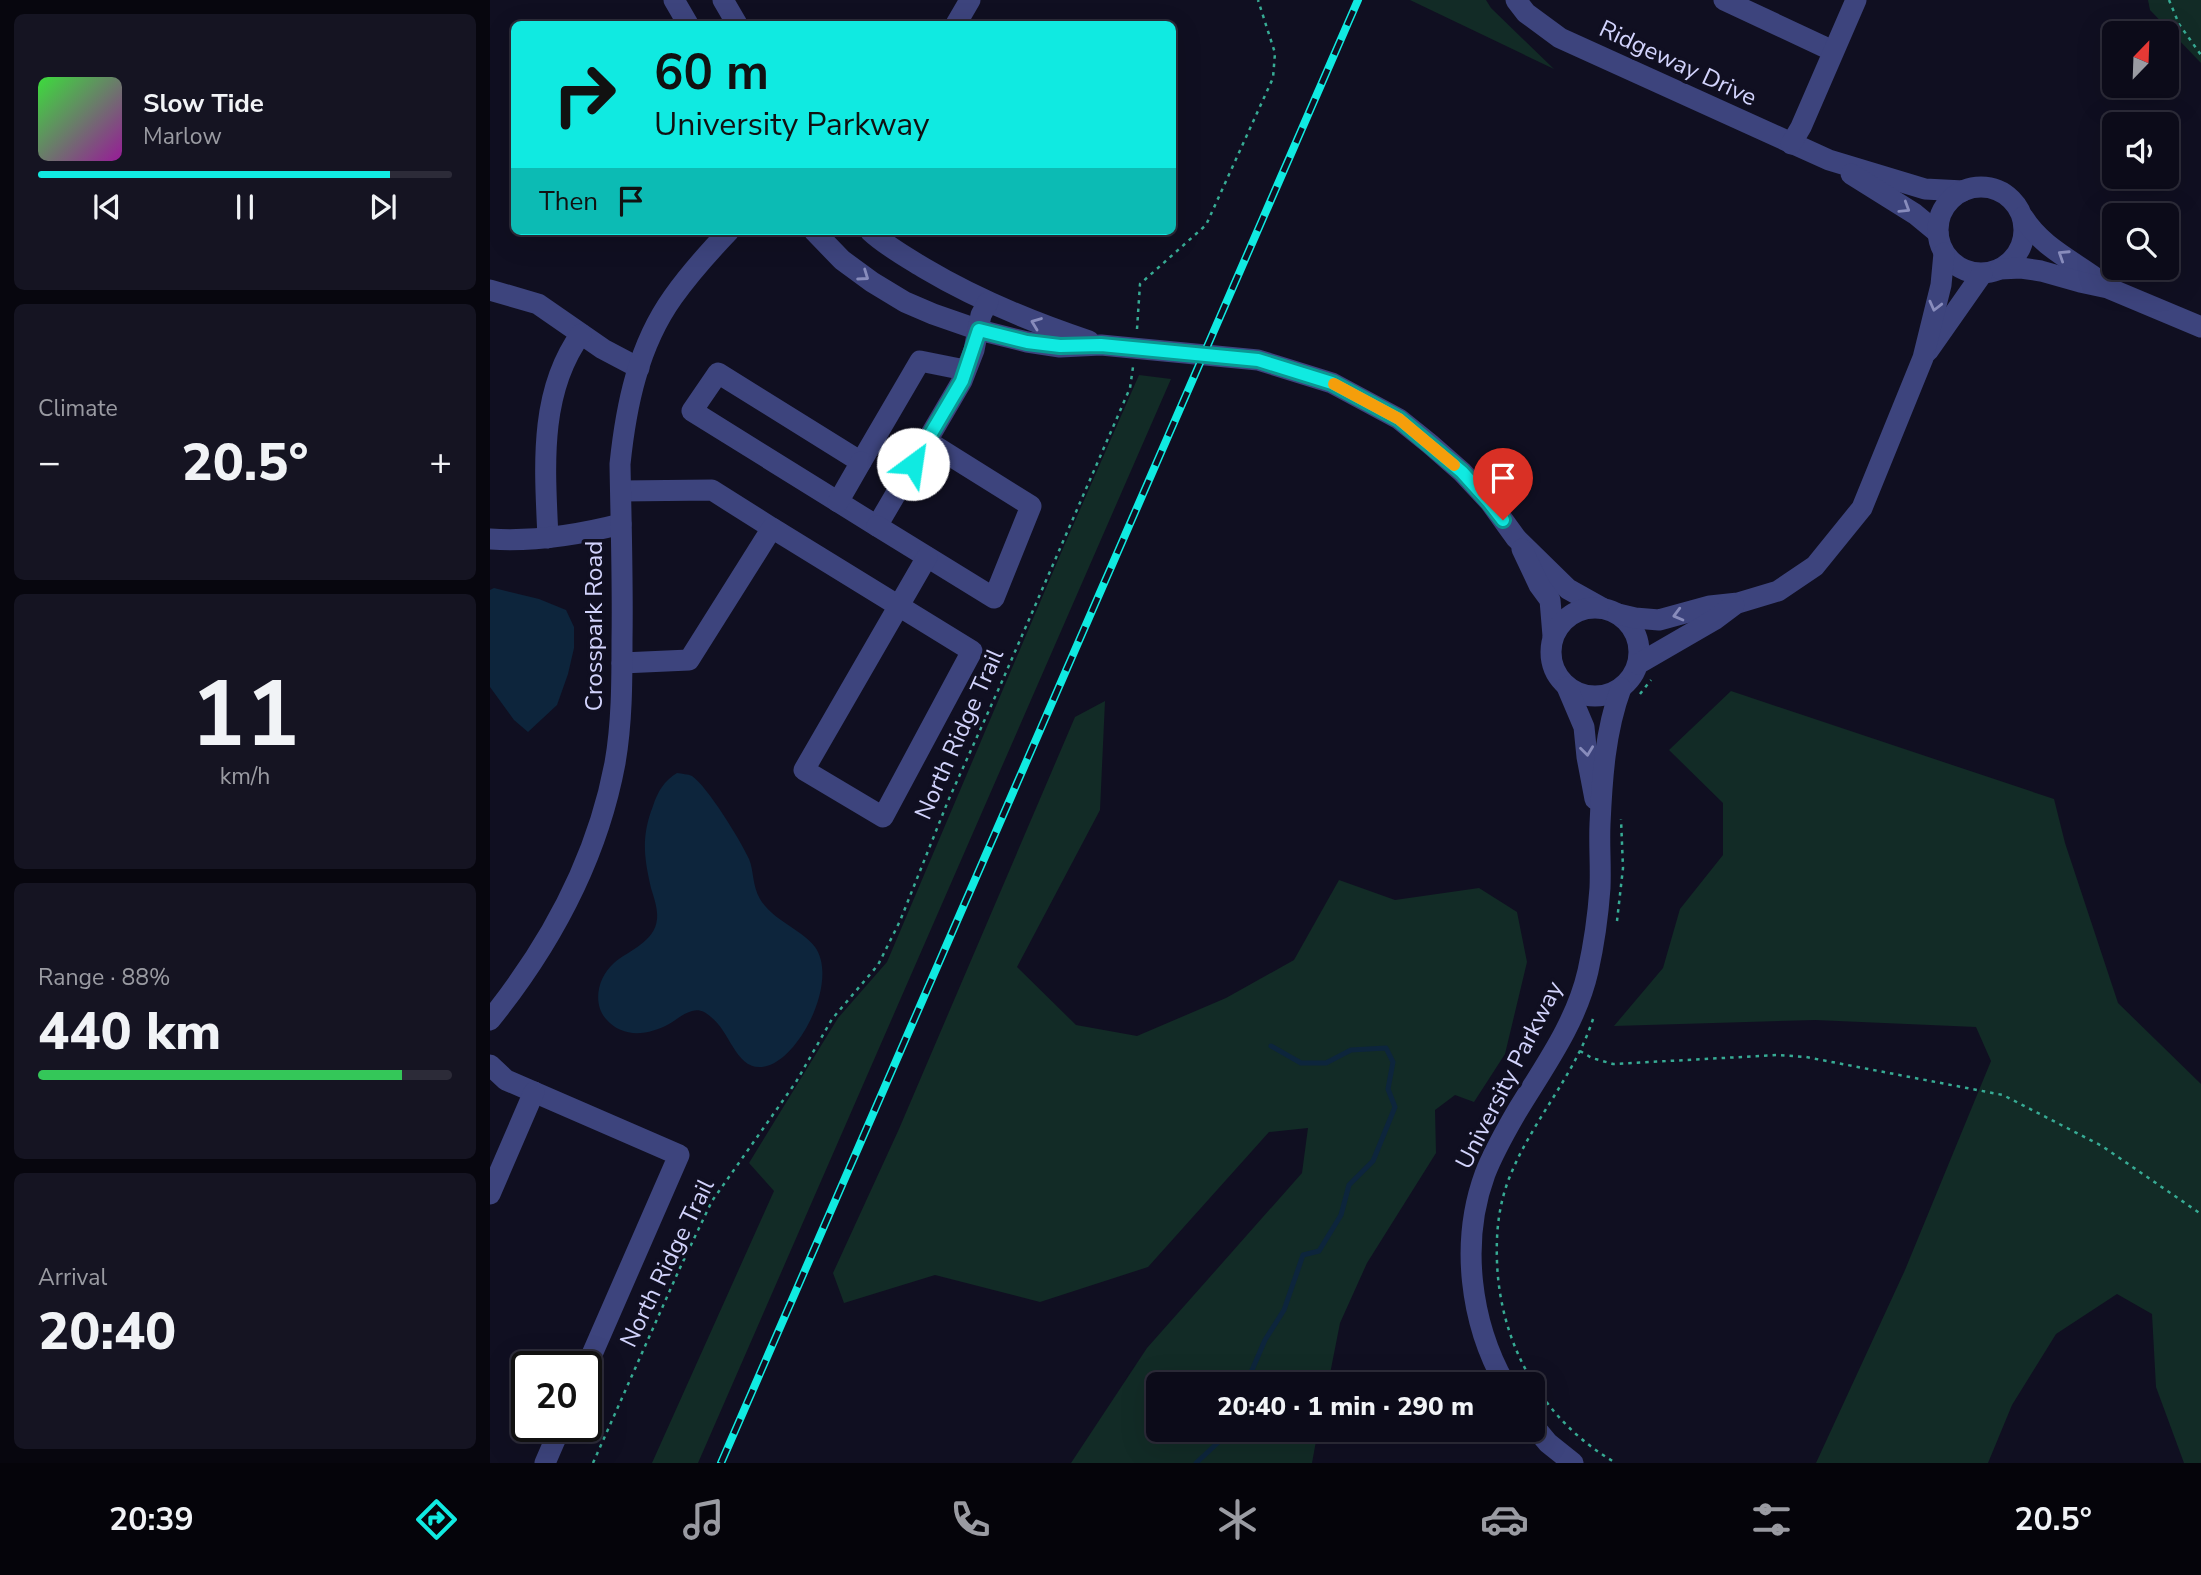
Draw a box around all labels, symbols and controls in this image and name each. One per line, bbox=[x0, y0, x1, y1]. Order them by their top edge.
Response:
street label: Ridgeway Drive bbox=[1594, 13, 1762, 113]
north arrow bbox=[2102, 21, 2179, 98]
map controls bbox=[2102, 21, 2179, 280]
text: 60 m bbox=[654, 39, 769, 106]
icon: right bbox=[539, 49, 630, 140]
text: Slow Tide bbox=[143, 86, 264, 121]
text: University Parkway bbox=[654, 103, 930, 146]
button: sound bbox=[2102, 112, 2179, 189]
text: Marlow bbox=[143, 121, 222, 152]
icon: arrive bbox=[612, 182, 650, 220]
text: Then bbox=[539, 184, 598, 219]
icon: previous bbox=[88, 188, 126, 226]
icon: pause bbox=[226, 188, 264, 226]
icon: next bbox=[364, 188, 402, 226]
one-way arrow bbox=[1898, 200, 1911, 213]
button: search bbox=[2102, 203, 2179, 280]
one-way arrow bbox=[2057, 251, 2070, 264]
one-way arrow bbox=[856, 268, 869, 280]
one-way arrow bbox=[1929, 300, 1943, 312]
one-way arrow bbox=[1031, 317, 1043, 331]
text: Climate bbox=[38, 393, 118, 424]
text: 20.5° bbox=[181, 427, 309, 498]
position arrow bbox=[876, 427, 950, 501]
text: − bbox=[38, 437, 61, 488]
text: + bbox=[429, 437, 452, 488]
pin bbox=[1473, 448, 1533, 520]
icon: arrive bbox=[1484, 459, 1522, 497]
street label: Crosspark Road bbox=[578, 541, 610, 711]
one-way arrow bbox=[1672, 607, 1684, 621]
street label: North Ridge Trail bbox=[907, 644, 1011, 824]
text: 11 bbox=[190, 653, 300, 777]
one-way arrow bbox=[1579, 745, 1594, 757]
text: km/h bbox=[220, 761, 270, 792]
text: Range · 88% bbox=[38, 962, 170, 993]
street label: University Parkway bbox=[1448, 975, 1570, 1174]
text: 440 km bbox=[38, 996, 221, 1067]
street label: North Ridge Trail bbox=[612, 1173, 722, 1353]
text: Arrival bbox=[38, 1262, 107, 1293]
text: 20:40 bbox=[38, 1296, 176, 1367]
speed limit sign: 20 bbox=[511, 1351, 602, 1442]
text: 20:40 · 1 min · 290 m bbox=[1217, 1389, 1474, 1424]
icon: directions bbox=[412, 1495, 461, 1544]
icon: music bbox=[679, 1495, 728, 1544]
icon: phone bbox=[946, 1495, 995, 1544]
icon: climate bbox=[1213, 1495, 1262, 1544]
icon: car bbox=[1480, 1495, 1529, 1544]
icon: filters bbox=[1747, 1495, 1796, 1544]
text: 20:39 bbox=[109, 1498, 194, 1541]
text: 20.5° bbox=[2014, 1498, 2092, 1541]

